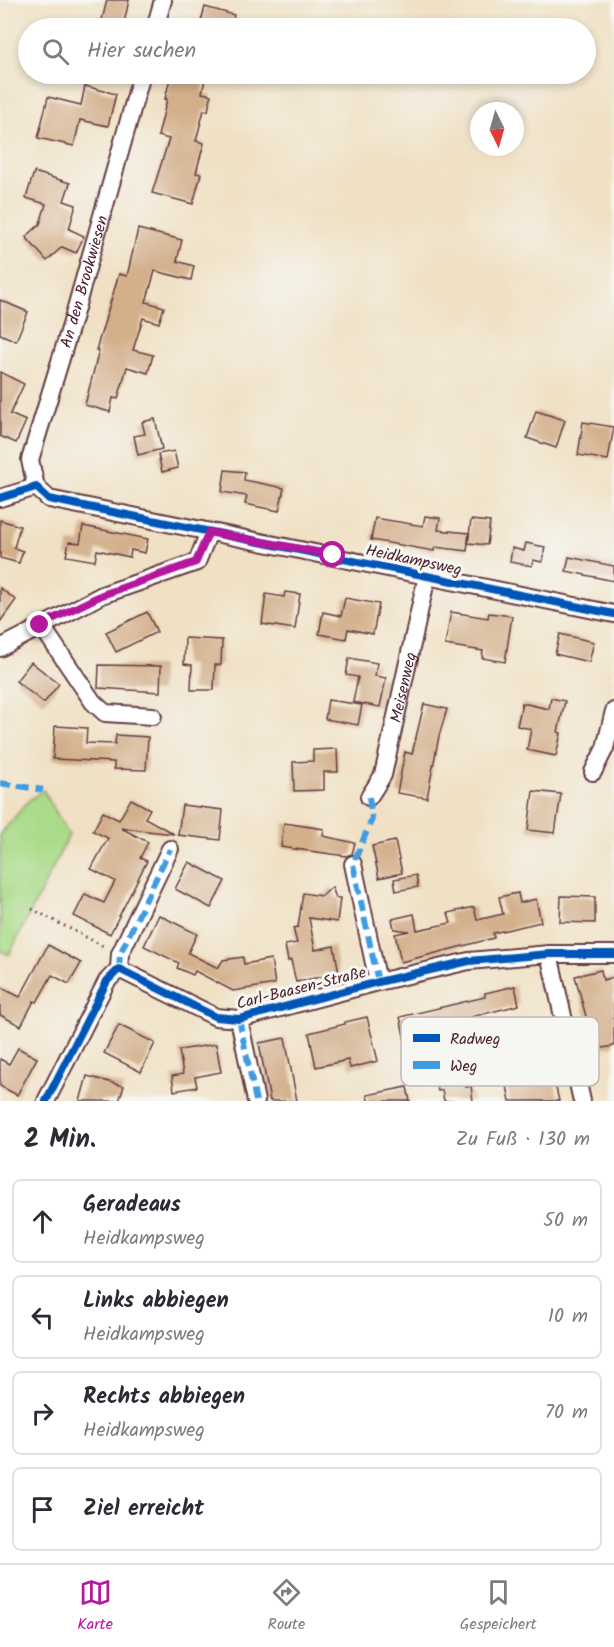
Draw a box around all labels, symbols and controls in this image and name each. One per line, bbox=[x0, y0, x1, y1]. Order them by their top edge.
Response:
search box bbox=[18, 18, 596, 84]
text: Hier suchen bbox=[87, 34, 196, 69]
icon: search bbox=[39, 35, 72, 68]
north arrow bbox=[470, 102, 524, 156]
street label: An den Brookwiesen bbox=[54, 213, 115, 351]
street label: Heidkampsweg bbox=[363, 538, 464, 583]
route start bbox=[319, 541, 345, 567]
route end bbox=[26, 611, 52, 637]
street label: Meisenweg bbox=[384, 650, 424, 725]
street label: Carl-Baasen-Straße bbox=[234, 960, 369, 1017]
legend bbox=[401, 1017, 599, 1086]
text: Radweg bbox=[450, 1027, 500, 1052]
text: Weg bbox=[450, 1054, 477, 1079]
text: 2 Min. bbox=[24, 1119, 96, 1161]
text: Zu Fuß · 130 m bbox=[456, 1124, 590, 1156]
text: Geradeaus bbox=[83, 1188, 181, 1223]
icon: ahead bbox=[26, 1205, 59, 1238]
text: 50 m bbox=[543, 1205, 588, 1237]
text: Heidkampsweg bbox=[83, 1223, 205, 1255]
text: Links abbiegen bbox=[83, 1284, 229, 1319]
icon: left bbox=[26, 1301, 59, 1334]
text: 10 m bbox=[548, 1301, 588, 1333]
text: Heidkampsweg bbox=[83, 1319, 205, 1351]
text: Rechts abbiegen bbox=[83, 1380, 245, 1415]
icon: right bbox=[26, 1397, 59, 1430]
text: 70 m bbox=[545, 1397, 588, 1429]
text: Heidkampsweg bbox=[83, 1415, 205, 1447]
text: Ziel erreicht bbox=[83, 1492, 204, 1527]
icon: arrive bbox=[26, 1493, 59, 1526]
tab: Karte bbox=[77, 1576, 113, 1637]
tab: Route bbox=[268, 1576, 305, 1637]
tab: Gespeichert bbox=[460, 1576, 537, 1637]

